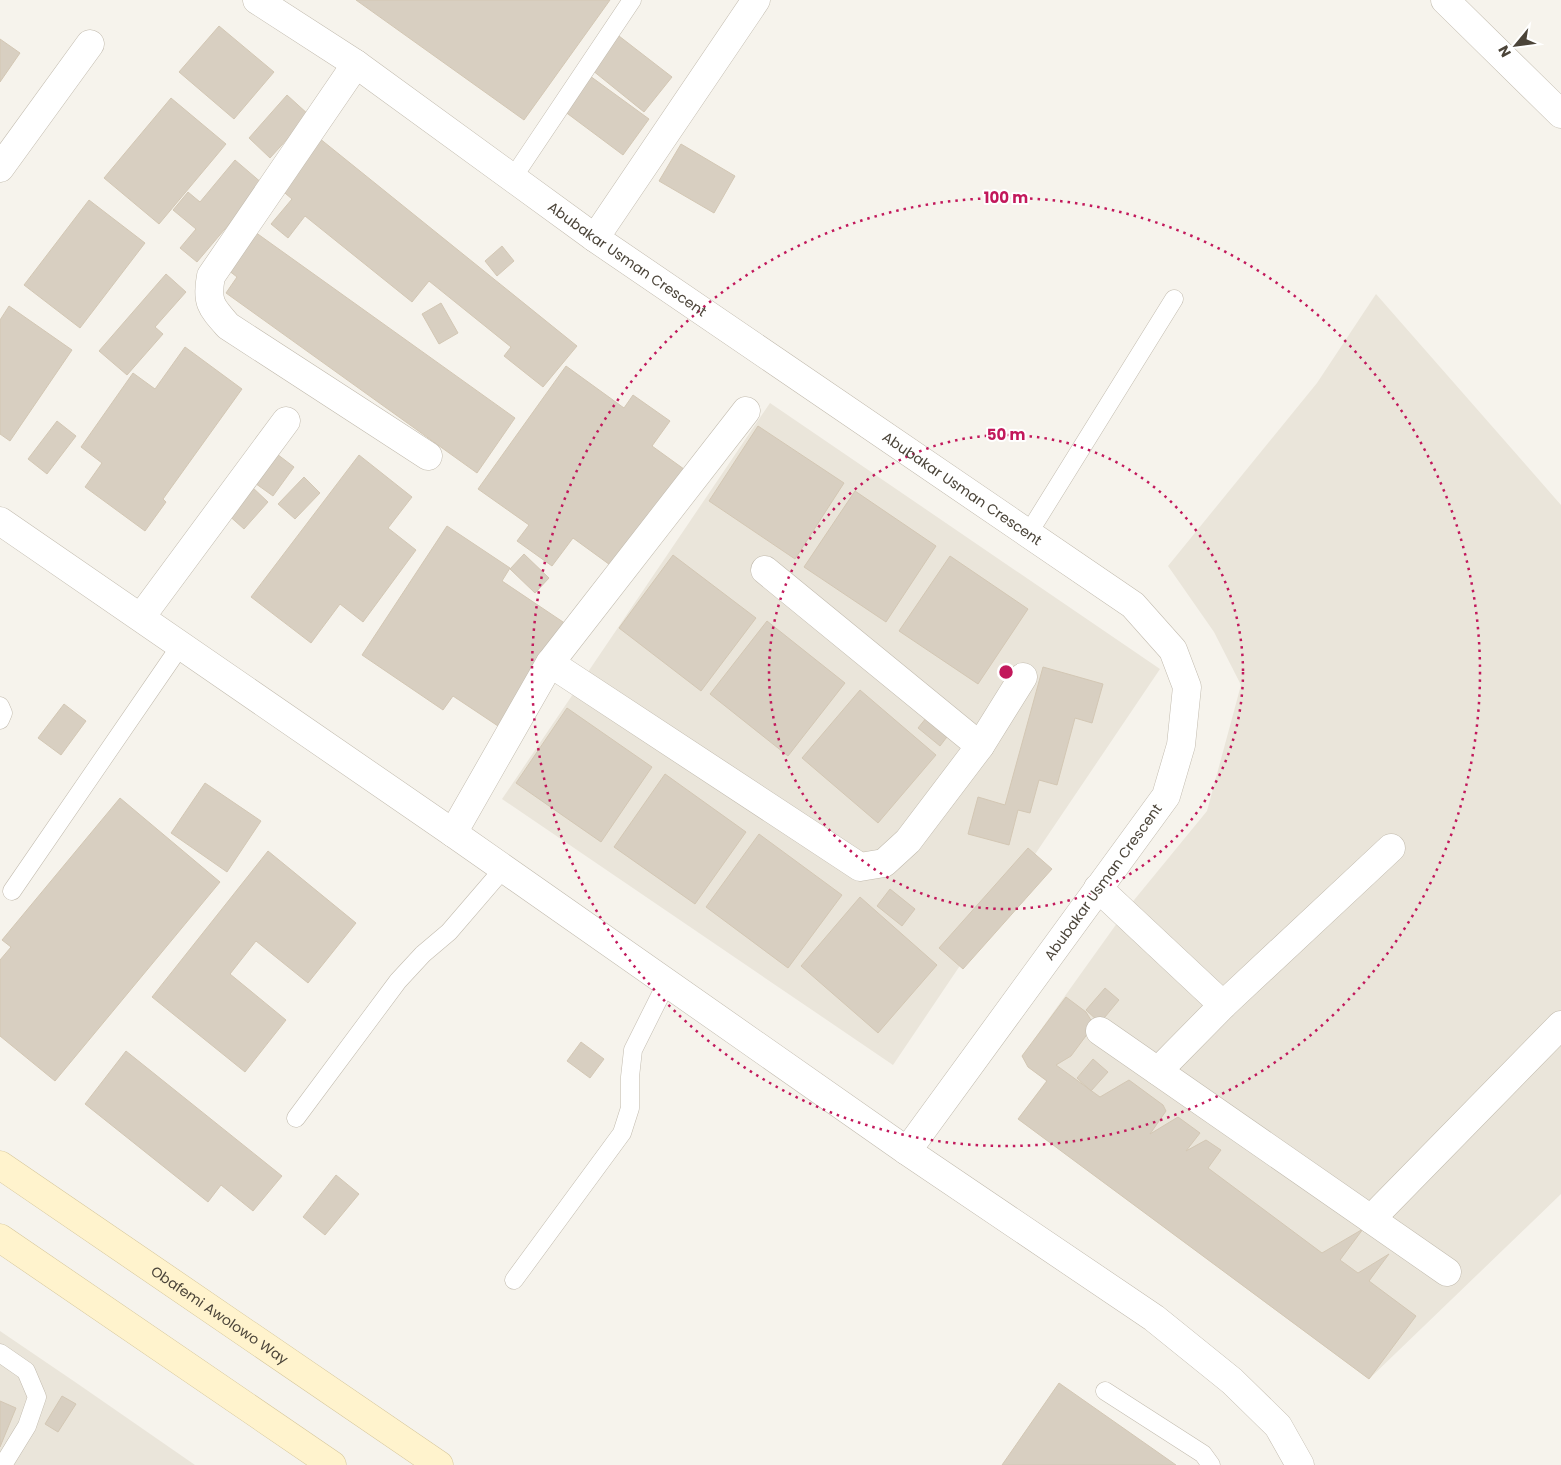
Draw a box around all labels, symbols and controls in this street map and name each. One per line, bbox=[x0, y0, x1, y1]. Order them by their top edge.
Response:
north arrow bbox=[1491, 20, 1541, 70]
text: N bbox=[1493, 42, 1516, 61]
text: 100 m bbox=[984, 187, 1028, 208]
street label: Abubakar Usman Crescent bbox=[544, 197, 711, 321]
text: 50 m bbox=[987, 424, 1025, 445]
street label: Abubakar Usman Crescent bbox=[878, 427, 1046, 550]
centre of rings bbox=[997, 663, 1015, 681]
street label: Abubakar Usman Crescent bbox=[1039, 800, 1167, 964]
street label: Obafemi Awolowo Way bbox=[147, 1261, 292, 1369]

